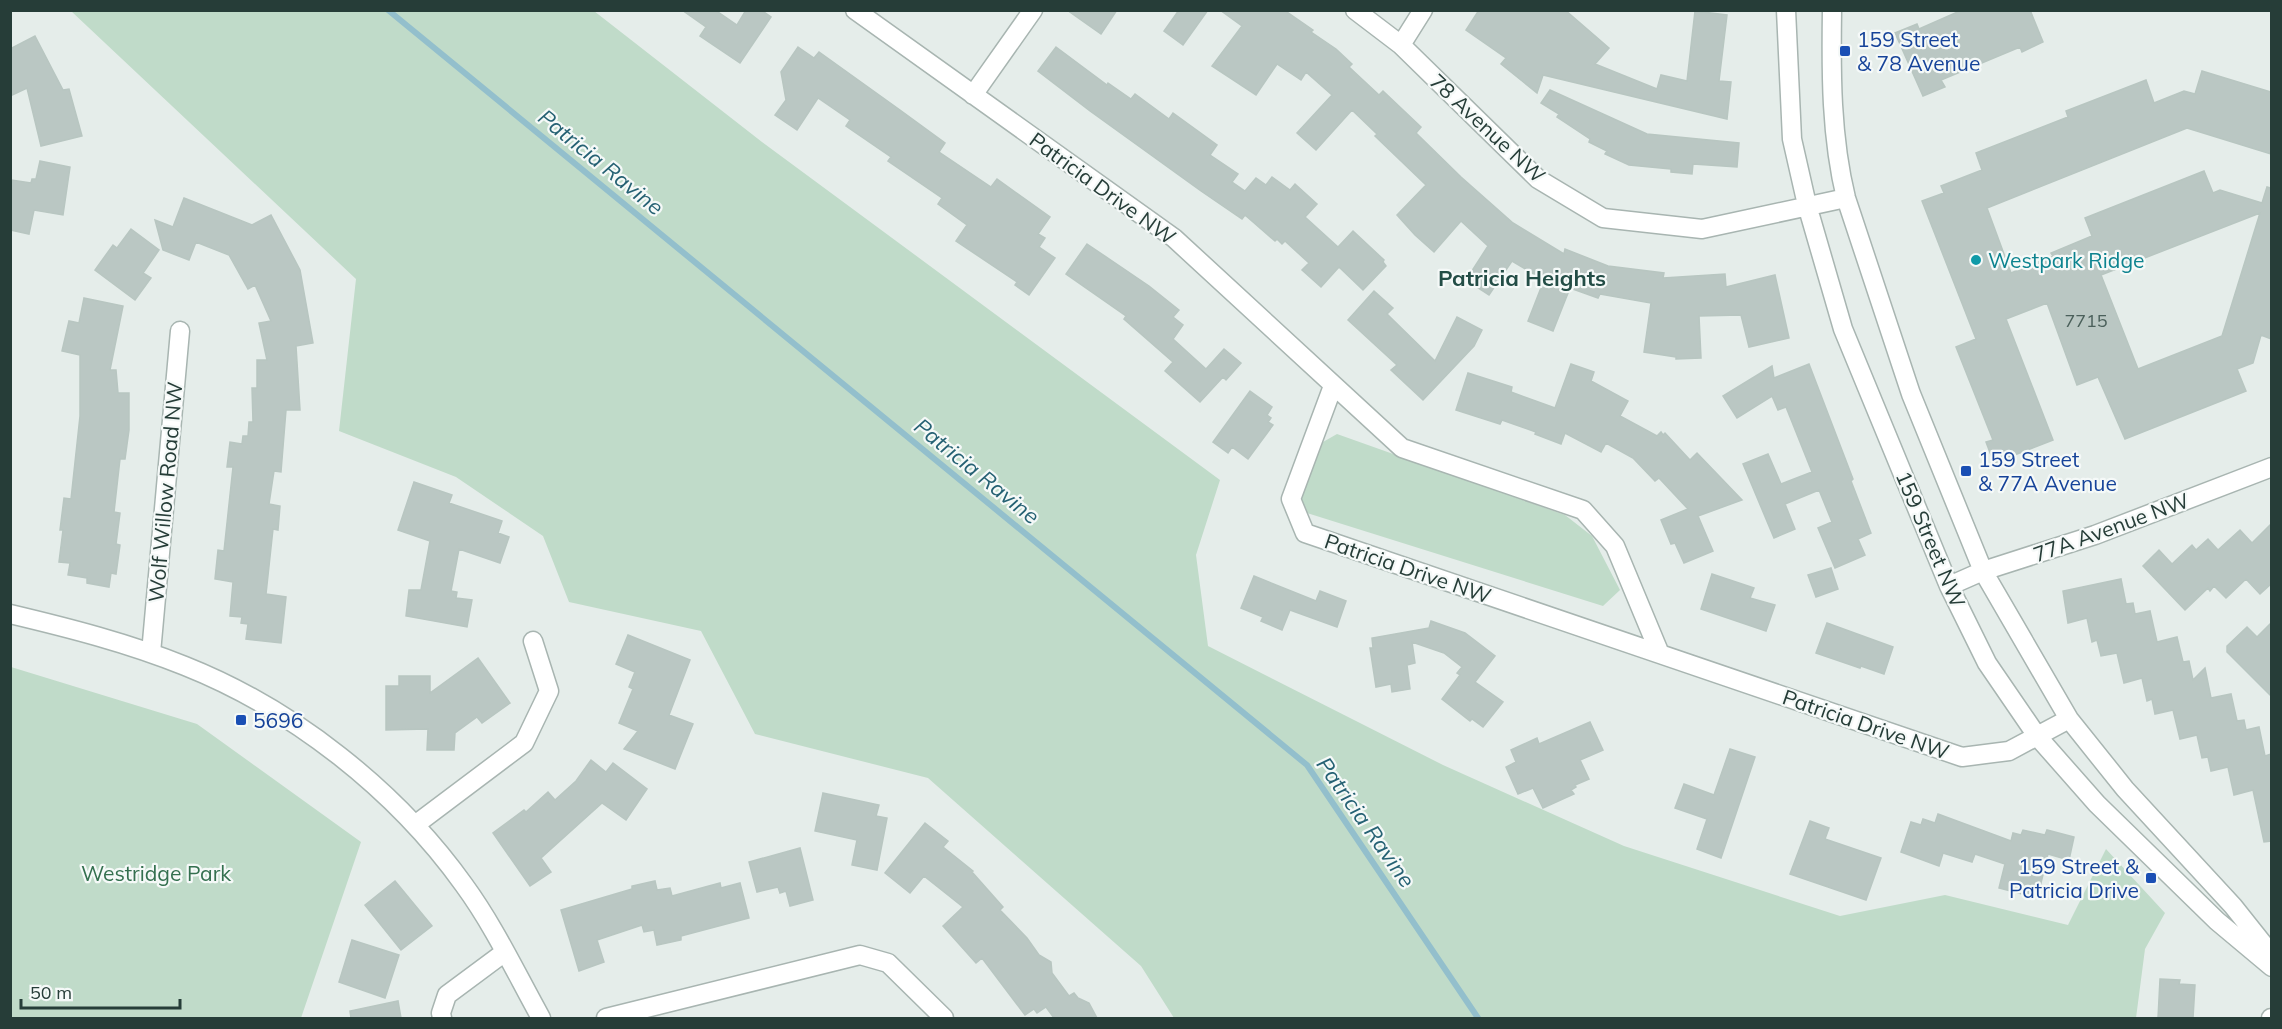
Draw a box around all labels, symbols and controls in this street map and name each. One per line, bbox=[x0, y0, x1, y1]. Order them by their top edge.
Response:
place label: 159 Street & 78 Avenue bbox=[1857, 26, 1980, 76]
marker: 159 Street & 78 Avenue bbox=[1838, 44, 1852, 58]
street label: 78 Avenue NW bbox=[1425, 68, 1551, 188]
water label: Patricia Ravine bbox=[533, 103, 669, 221]
street label: Patricia Drive NW bbox=[1025, 126, 1181, 250]
place label: Westpark Ridge bbox=[1988, 247, 2145, 273]
marker: Westpark Ridge bbox=[1969, 253, 1983, 267]
district label: Patricia Heights bbox=[1438, 264, 1606, 292]
house number: 7715 bbox=[2064, 309, 2108, 332]
street label: Wolf Willow Road NW bbox=[142, 380, 188, 604]
water label: Patricia Ravine bbox=[909, 412, 1045, 530]
place label: 159 Street & 77A Avenue bbox=[1978, 446, 2117, 496]
marker: 159 Street & 77A Avenue bbox=[1959, 464, 1973, 478]
street label: 159 Street NW bbox=[1891, 467, 1971, 611]
street label: 77A Avenue NW bbox=[2030, 487, 2192, 567]
street label: Patricia Drive NW bbox=[1321, 527, 1495, 609]
street label: Patricia Drive NW bbox=[1779, 683, 1953, 765]
place label: 5696 bbox=[253, 707, 303, 733]
marker: 5696 bbox=[234, 713, 248, 727]
water label: Patricia Ravine bbox=[1311, 751, 1421, 893]
place label: 159 Street & Patricia Drive bbox=[2009, 853, 2140, 903]
park label: Westridge Park bbox=[81, 860, 231, 886]
marker: 159 Street & Patricia Drive bbox=[2144, 871, 2158, 885]
scale bar bbox=[21, 972, 180, 1010]
text: 50 m bbox=[30, 981, 72, 1004]

